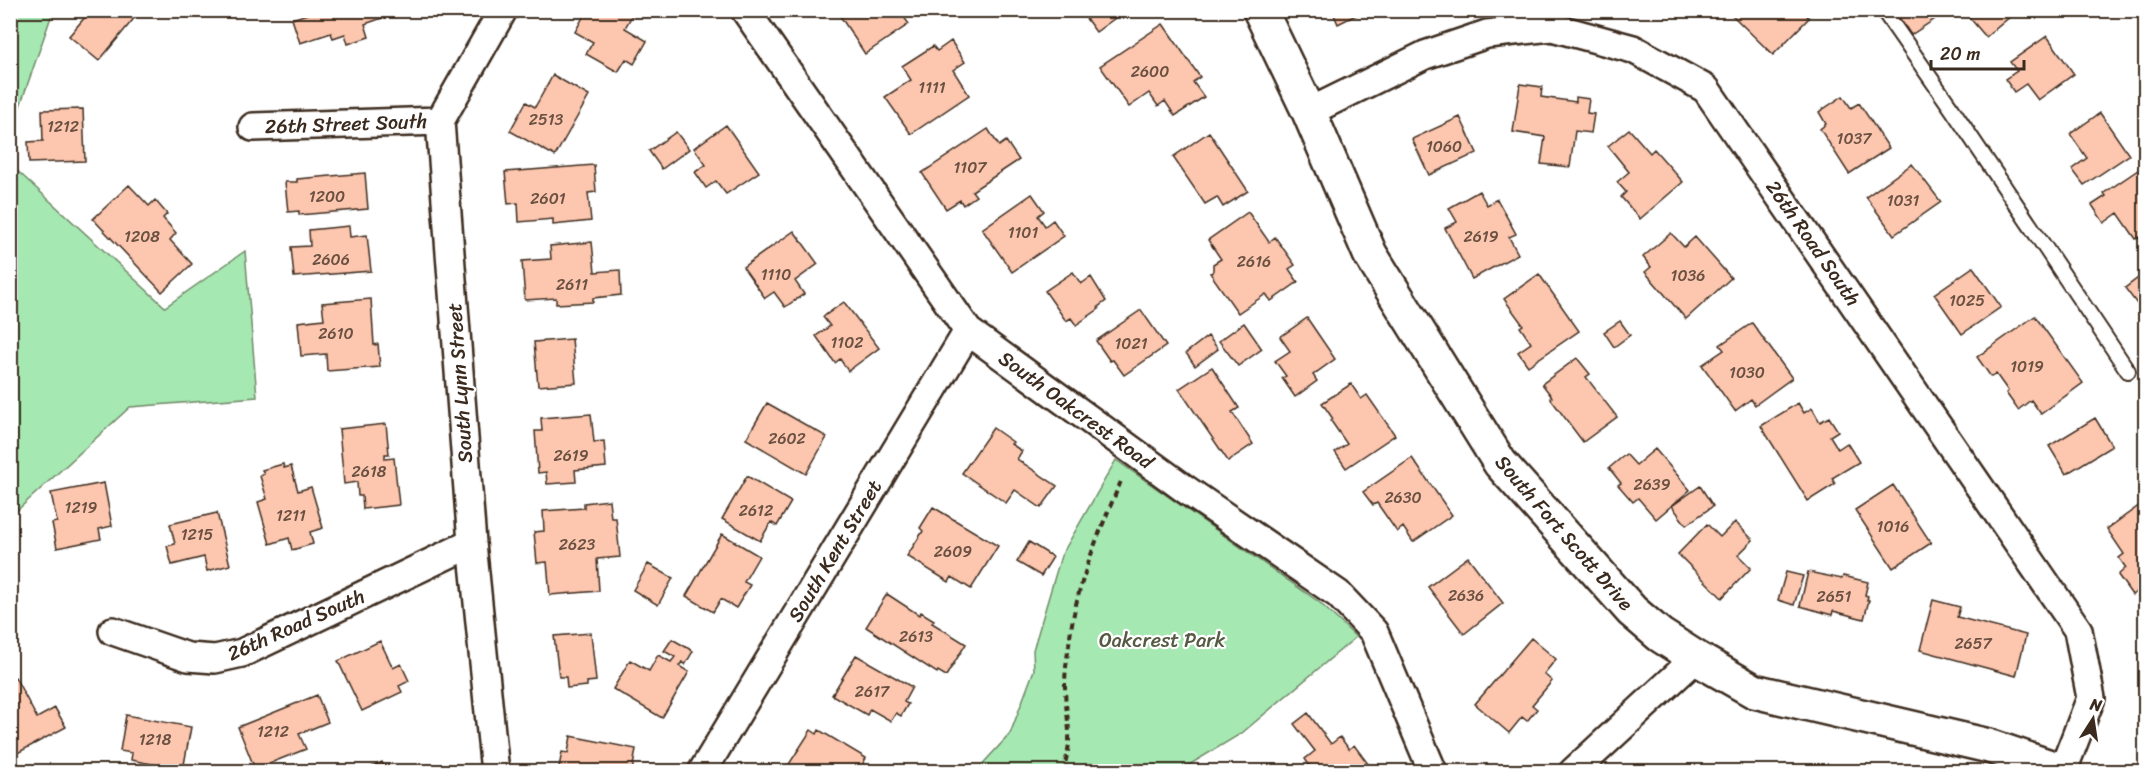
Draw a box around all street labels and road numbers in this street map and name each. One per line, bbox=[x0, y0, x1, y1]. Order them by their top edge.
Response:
street label: 26th Street South bbox=[264, 104, 428, 144]
street label: 26th Road South bbox=[1756, 172, 1870, 314]
street label: South Lynn Street bbox=[437, 302, 483, 464]
street label: South Oakcrest Road bbox=[991, 341, 1162, 479]
street label: South Fort Scott Drive bbox=[1486, 447, 1642, 619]
street label: South Kent Street bbox=[778, 473, 892, 629]
street label: 26th Road South bbox=[221, 579, 371, 671]

